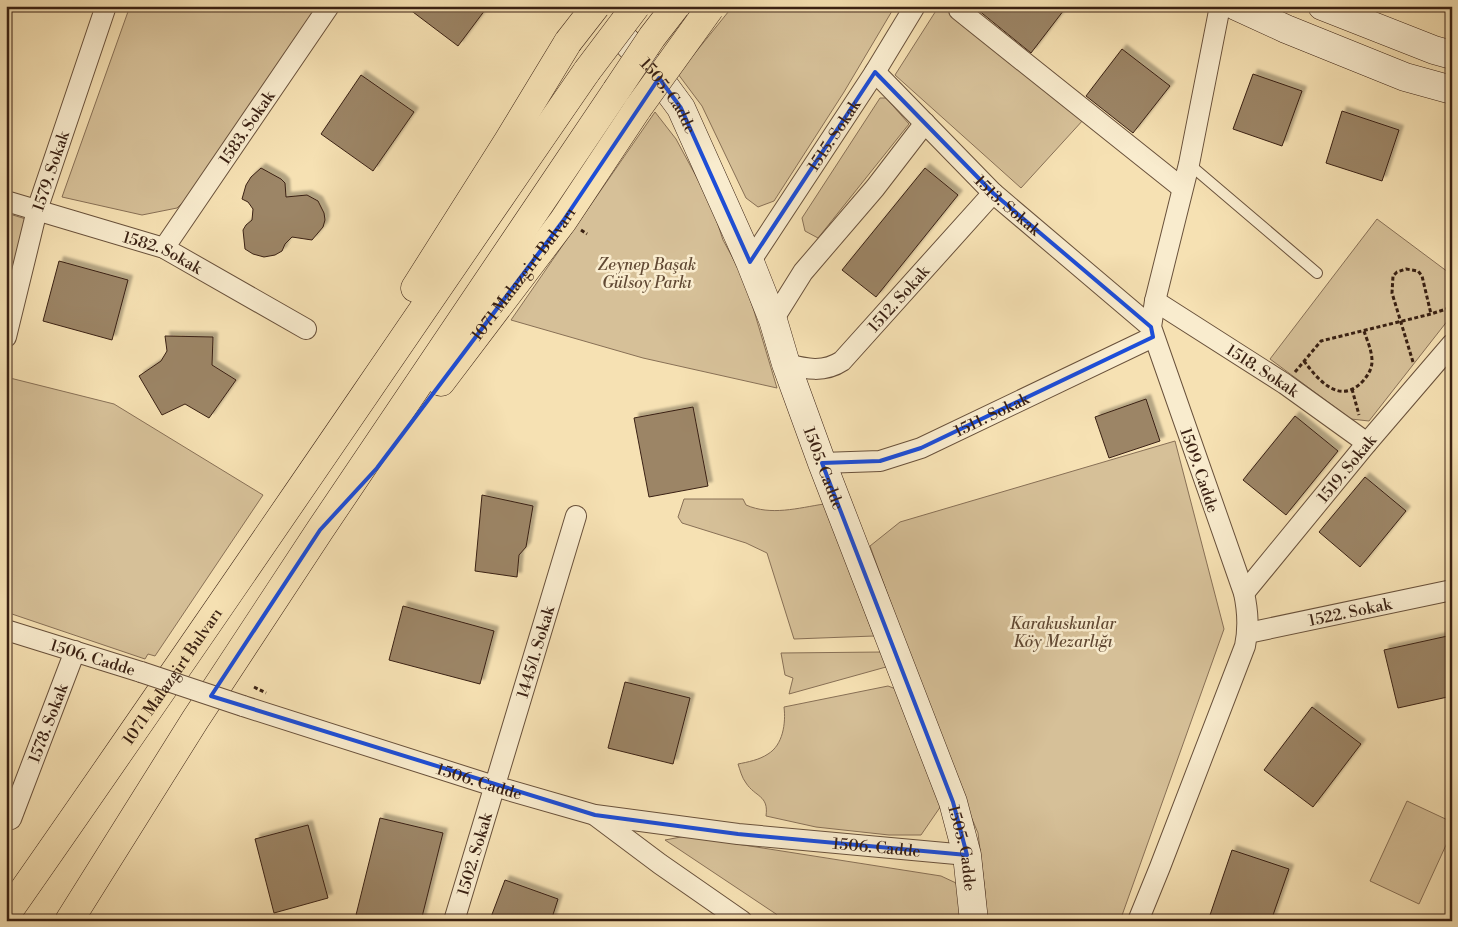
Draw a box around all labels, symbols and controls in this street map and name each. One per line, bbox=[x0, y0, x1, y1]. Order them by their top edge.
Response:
street label: 1505. Cadde bbox=[636, 54, 700, 137]
street label: 1583. Sokak bbox=[215, 86, 280, 169]
street label: 1515. Sokak bbox=[804, 94, 866, 175]
street label: 1579. Sokak bbox=[28, 127, 74, 214]
street label: 1513. Sokak bbox=[970, 171, 1046, 241]
street label: 1071 Malazgirt Bulvarı bbox=[467, 204, 580, 345]
street label: 1582. Sokak bbox=[120, 227, 207, 280]
park label: Zeynep Başak Gülsoy Parkı bbox=[598, 255, 696, 293]
street label: 1512. Sokak bbox=[864, 261, 935, 337]
street label: 1518. Sokak bbox=[1222, 340, 1304, 403]
street label: 1511. Sokak bbox=[951, 388, 1034, 442]
street label: 1505. Cadde bbox=[799, 424, 848, 513]
street label: 1509. Cadde bbox=[1175, 425, 1223, 515]
street label: 1519. Sokak bbox=[1313, 430, 1382, 507]
street label: 1522. Sokak bbox=[1307, 594, 1395, 631]
street label: 1445/1. Sokak bbox=[513, 602, 560, 701]
street label: 1071 Malazgirt Bulvarı bbox=[119, 604, 227, 749]
park label: Karakuskunlar Köy Mezarlığı bbox=[1010, 614, 1117, 652]
street label: 1506. Cadde bbox=[47, 635, 138, 681]
street label: 1578. Sokak bbox=[24, 680, 73, 766]
street label: 1506. Cadde bbox=[434, 759, 524, 805]
street label: 1505. Cadde bbox=[943, 803, 980, 892]
street label: 1502. Sokak bbox=[453, 809, 498, 898]
street label: 1506. Cadde bbox=[832, 834, 921, 862]

